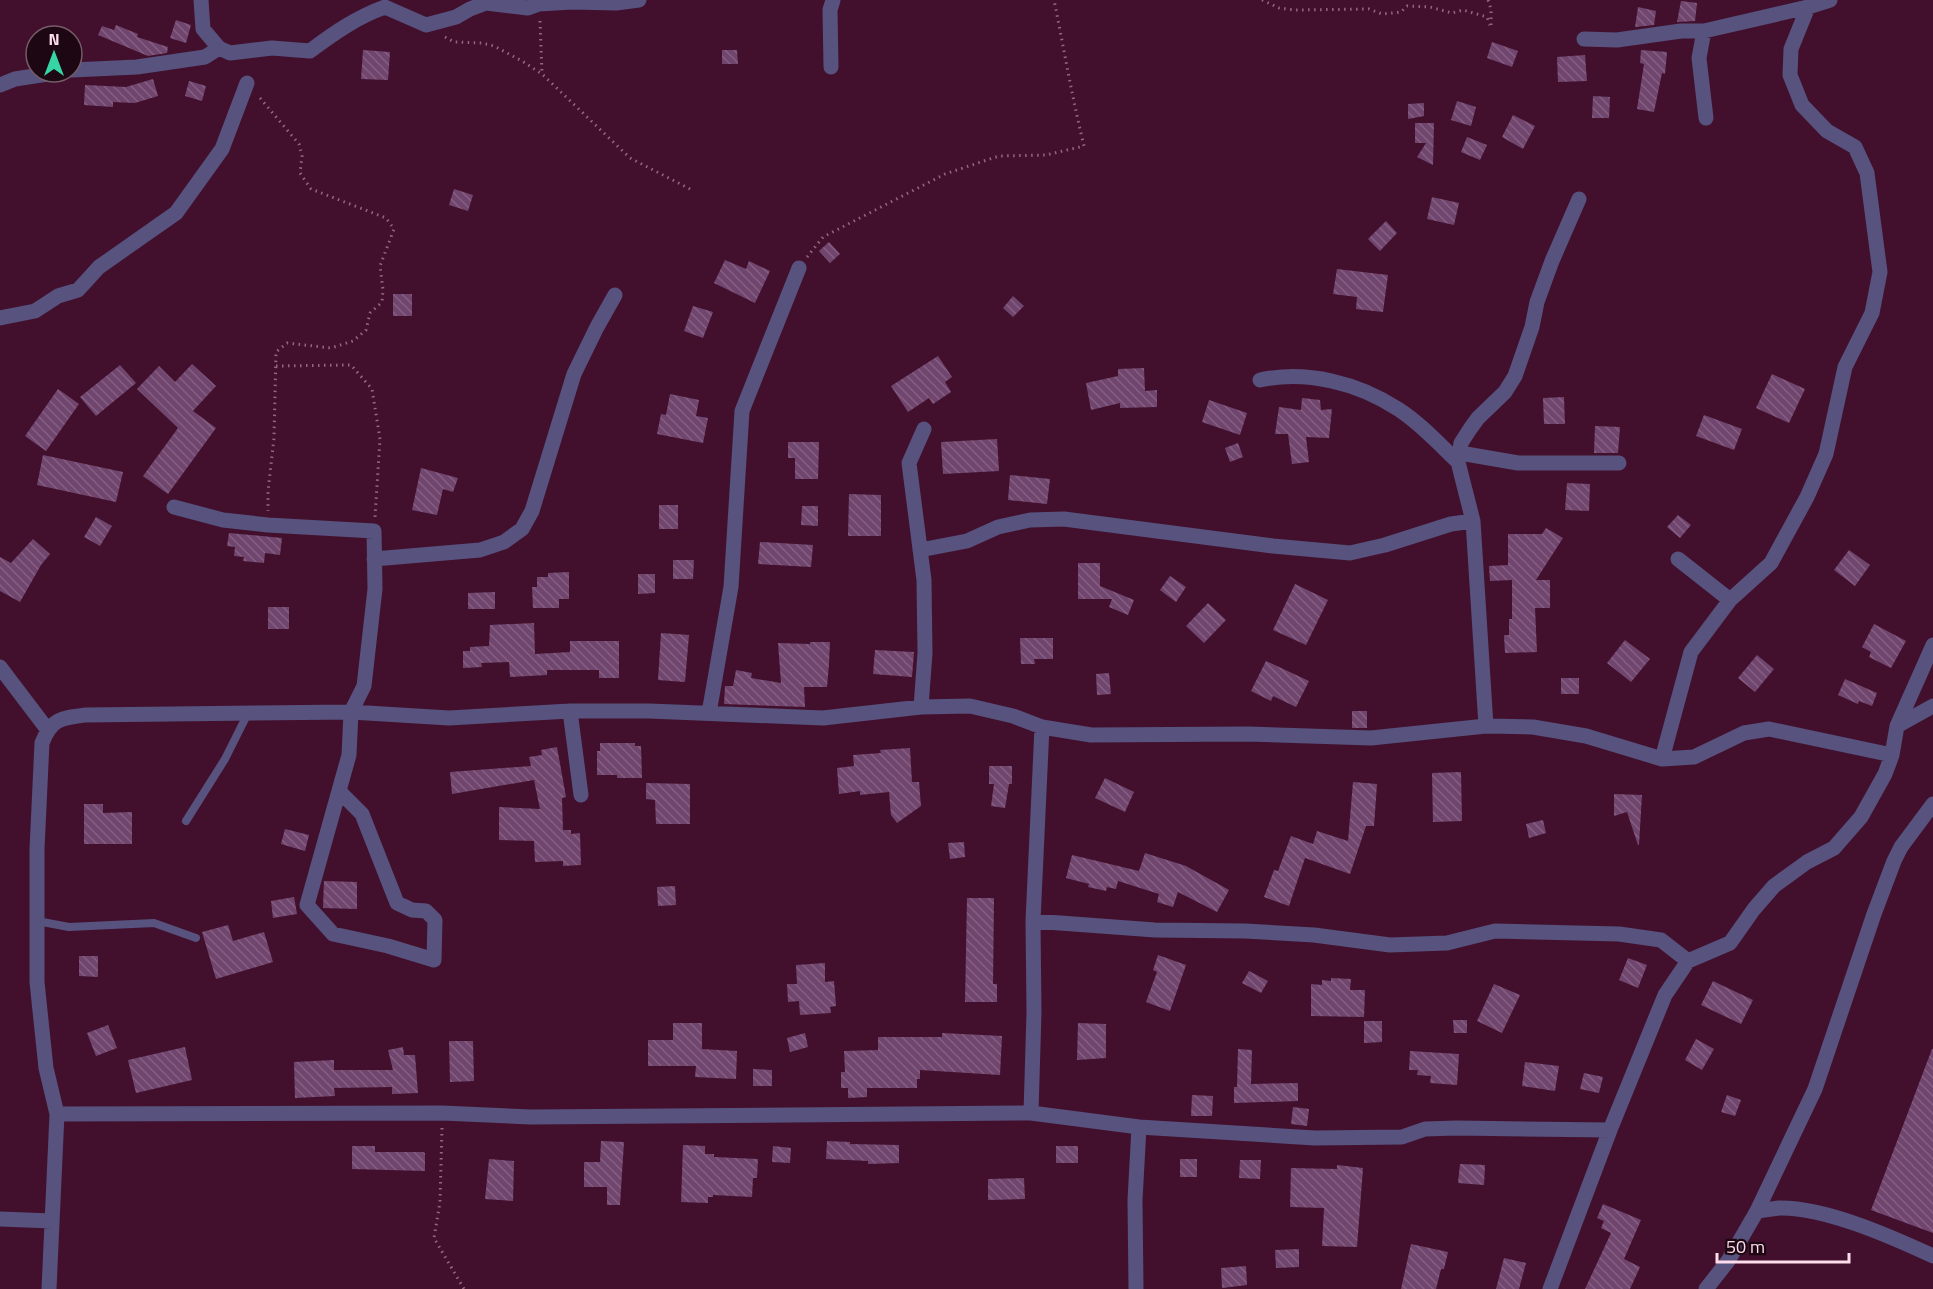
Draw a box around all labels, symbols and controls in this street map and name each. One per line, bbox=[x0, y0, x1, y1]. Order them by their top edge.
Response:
north arrow bbox=[24, 24, 84, 84]
text: N bbox=[48, 27, 60, 51]
scale bar bbox=[1717, 1226, 1849, 1264]
text: 50 m bbox=[1726, 1233, 1765, 1260]

